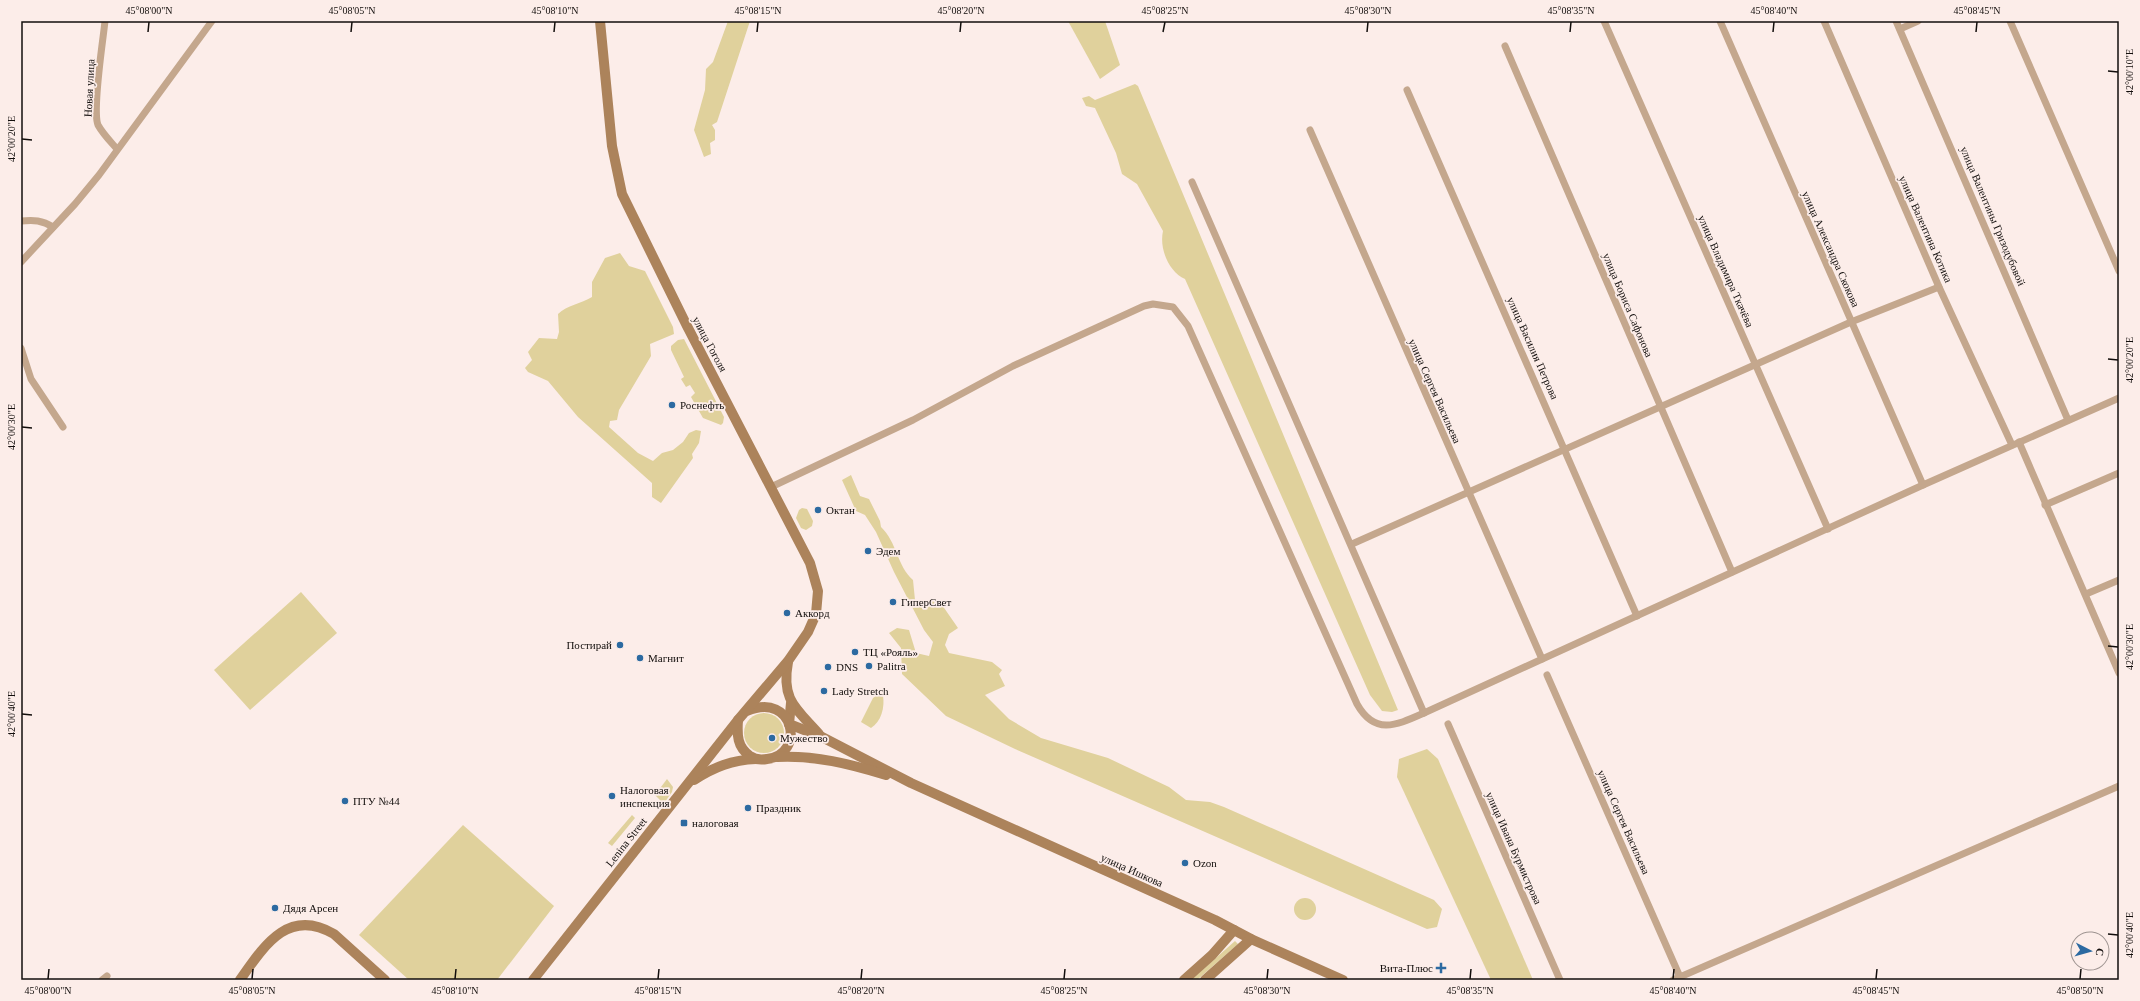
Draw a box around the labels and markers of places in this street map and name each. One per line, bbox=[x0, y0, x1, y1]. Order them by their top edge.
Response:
place label: Роснефть bbox=[680, 399, 724, 411]
marker: Роснефть bbox=[667, 400, 677, 410]
place label: Октан bbox=[826, 504, 855, 516]
marker: Октан bbox=[813, 505, 823, 515]
place label: Эдем bbox=[876, 545, 900, 557]
marker: Эдем bbox=[863, 546, 873, 556]
place label: ГиперСвет bbox=[901, 596, 951, 608]
marker: ГиперСвет bbox=[888, 597, 898, 607]
place label: Аккорд bbox=[795, 607, 830, 619]
marker: Аккорд bbox=[782, 608, 792, 618]
place label: Постирай bbox=[566, 639, 612, 651]
marker: Постирай bbox=[615, 640, 625, 650]
place label: ТЦ «Рояль» bbox=[863, 646, 918, 658]
marker: ТЦ «Рояль» bbox=[850, 647, 860, 657]
place label: Магнит bbox=[648, 652, 684, 664]
marker: Магнит bbox=[635, 653, 645, 663]
place label: Palitra bbox=[877, 660, 906, 672]
place label: DNS bbox=[836, 661, 858, 673]
marker: Palitra bbox=[864, 661, 874, 671]
marker: DNS bbox=[823, 662, 833, 672]
place label: Lady Stretch bbox=[832, 685, 889, 697]
marker: Lady Stretch bbox=[819, 686, 829, 696]
place label: Мужество bbox=[780, 732, 828, 744]
marker: Мужество bbox=[767, 733, 777, 743]
place label: Налоговая инспекция bbox=[620, 784, 670, 809]
marker: Налоговая инспекция bbox=[607, 791, 617, 801]
place label: ПТУ №44 bbox=[353, 795, 400, 807]
marker: ПТУ №44 bbox=[340, 796, 350, 806]
place label: Праздник bbox=[756, 802, 802, 814]
marker: Праздник bbox=[743, 803, 753, 813]
place label: налоговая bbox=[692, 817, 739, 829]
marker: налоговая bbox=[679, 818, 689, 828]
place label: Ozon bbox=[1193, 857, 1217, 869]
marker: Ozon bbox=[1180, 858, 1190, 868]
place label: Дядя Арсен bbox=[283, 902, 338, 914]
marker: Дядя Арсен bbox=[270, 903, 280, 913]
place label: Вита-Плюс bbox=[1380, 962, 1433, 974]
marker: Вита-Плюс bbox=[1436, 963, 1446, 973]

